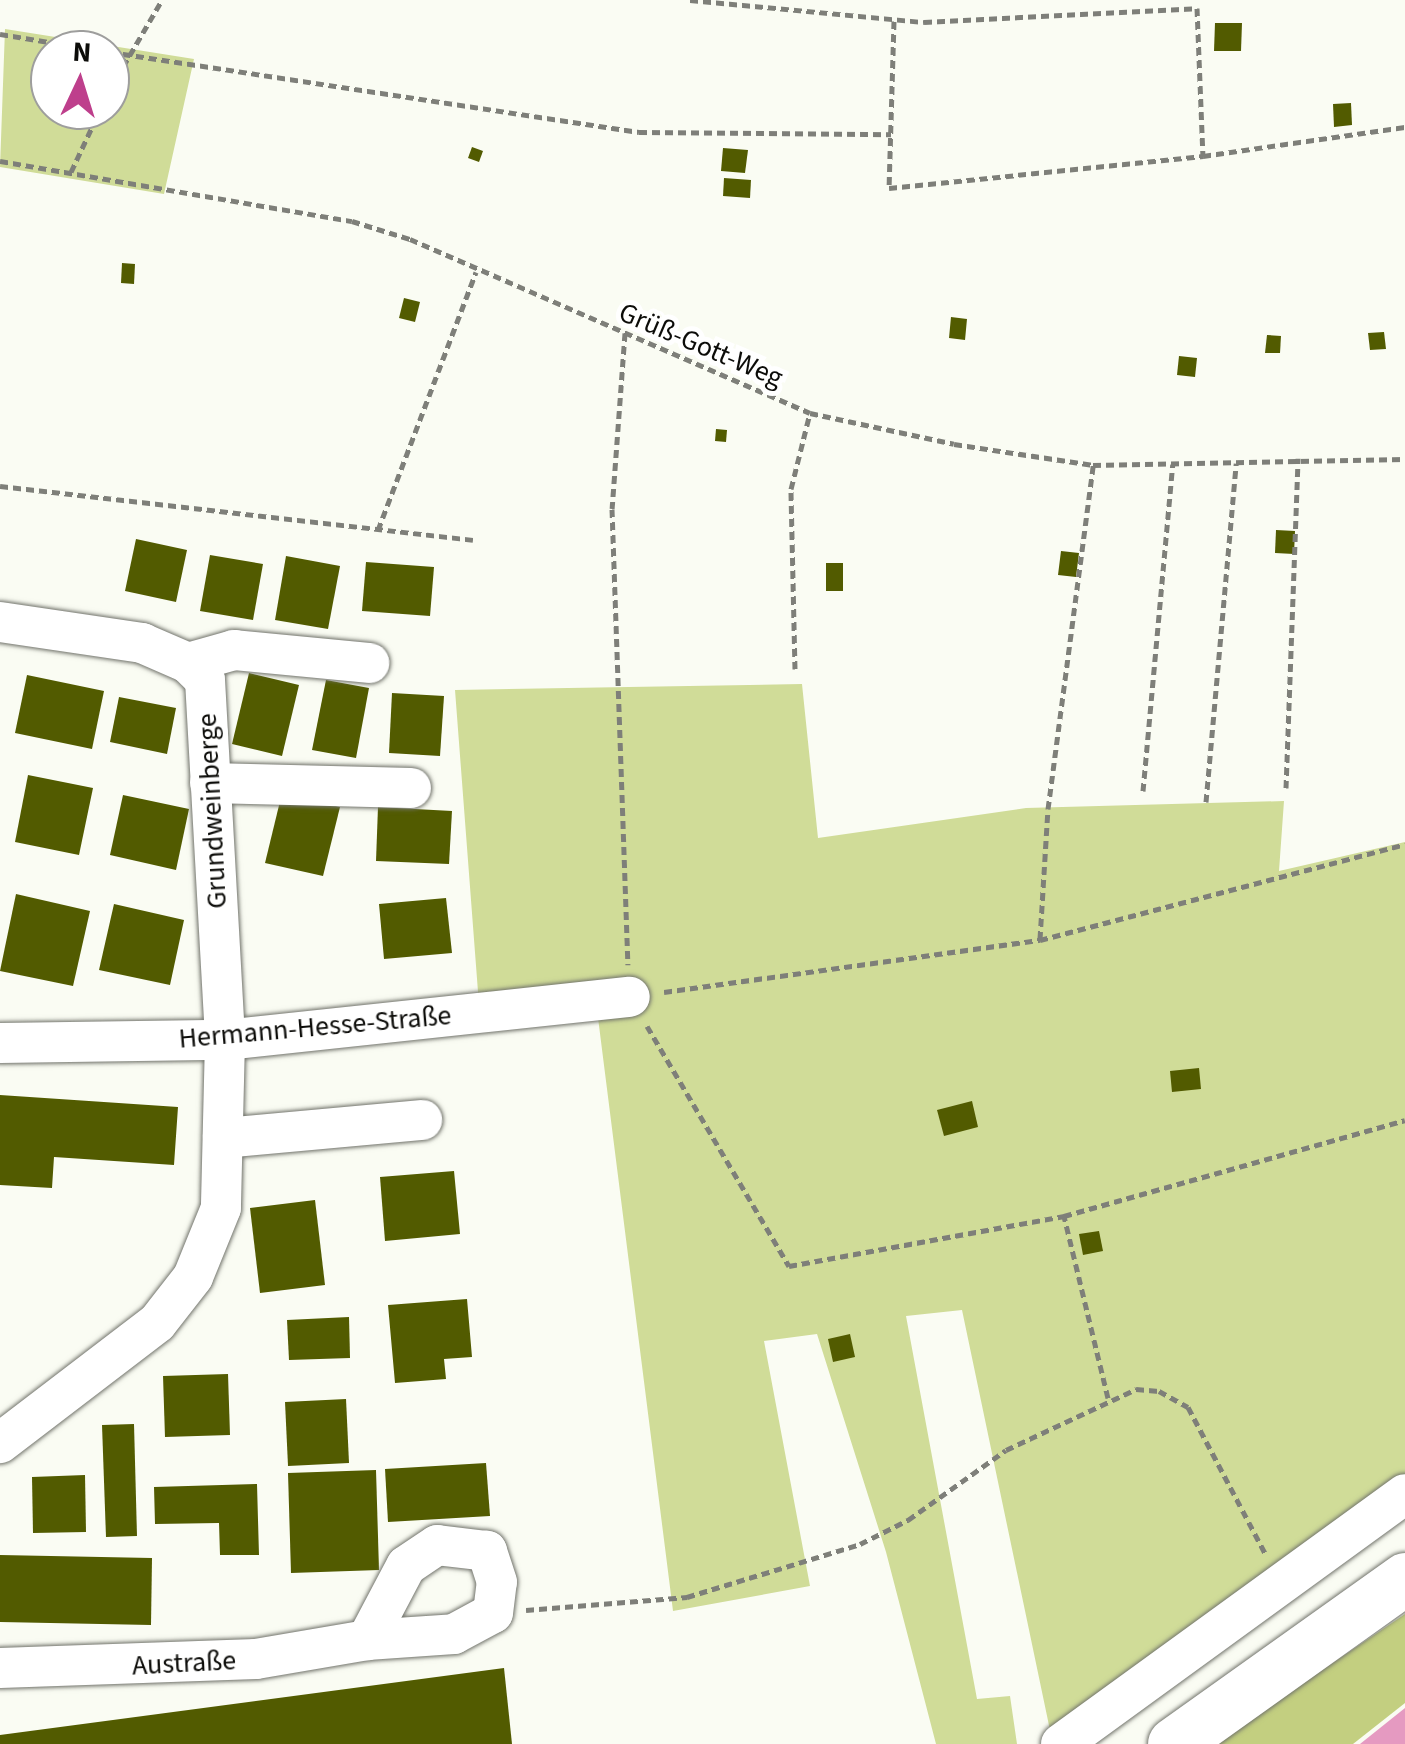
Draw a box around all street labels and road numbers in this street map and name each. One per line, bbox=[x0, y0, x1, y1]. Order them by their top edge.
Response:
street label: Grüß-Gott-Weg bbox=[614, 295, 788, 395]
street label: Grundweinberge bbox=[190, 712, 234, 910]
street label: Hermann-Hesse-Straße bbox=[177, 998, 453, 1056]
street label: Austraße bbox=[131, 1643, 237, 1683]

